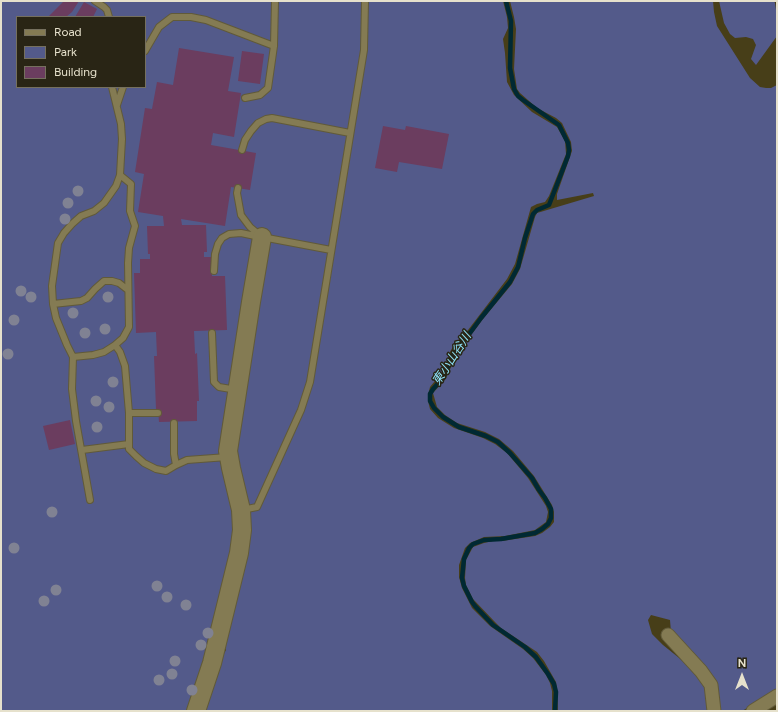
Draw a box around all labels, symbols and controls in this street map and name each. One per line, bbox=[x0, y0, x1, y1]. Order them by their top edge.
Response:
legend bbox=[16, 16, 146, 88]
text: Road bbox=[54, 25, 82, 39]
text: Park bbox=[54, 45, 77, 59]
text: Building bbox=[54, 65, 97, 79]
water label: 東小山谷川 bbox=[430, 330, 474, 388]
north arrow bbox=[722, 656, 762, 696]
text: N bbox=[738, 657, 746, 670]

